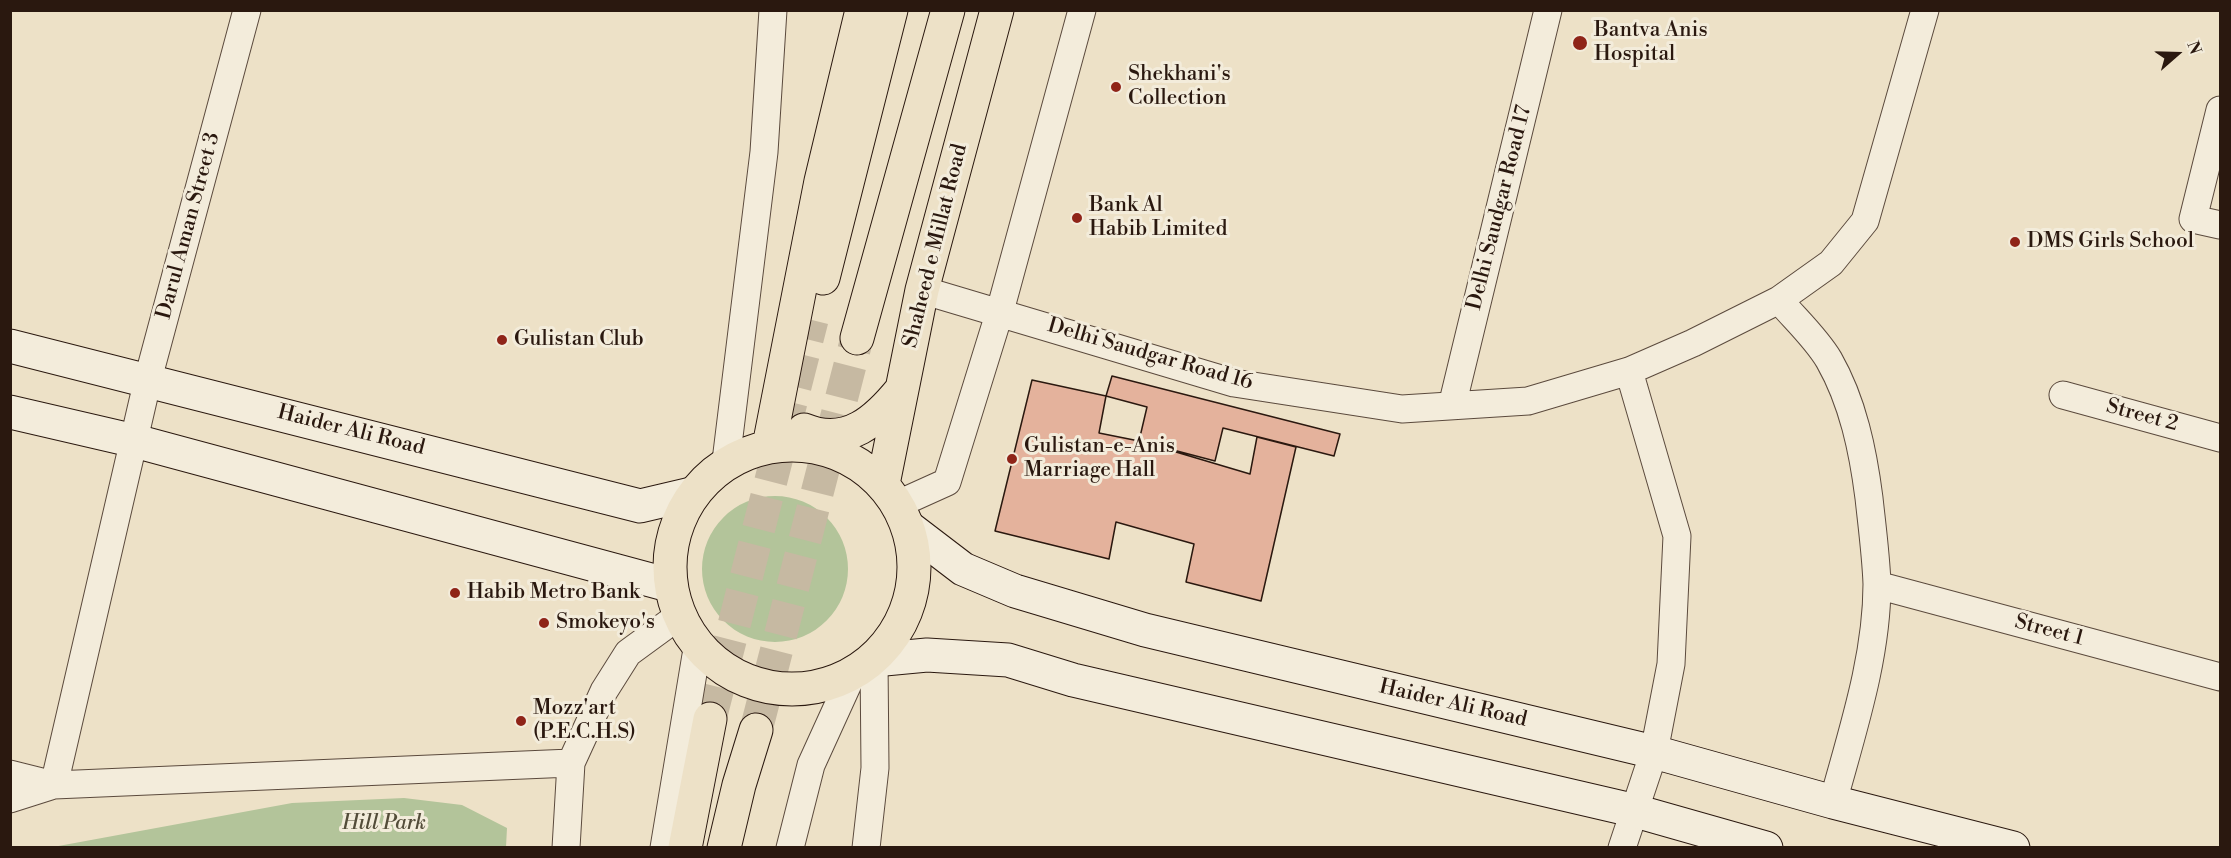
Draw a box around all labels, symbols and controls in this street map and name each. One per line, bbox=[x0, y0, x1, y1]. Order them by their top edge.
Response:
place label: Bantva Anis Hospital bbox=[1594, 18, 1708, 68]
north arrow bbox=[2147, 24, 2207, 84]
marker: Bantva Anis Hospital bbox=[1571, 34, 1589, 52]
text: N bbox=[2182, 38, 2205, 57]
place label: Shekhani's Collection bbox=[1128, 62, 1231, 112]
marker: Shekhani's Collection bbox=[1109, 80, 1123, 94]
street label: Delhi Saudgar Road 17 bbox=[1462, 103, 1538, 313]
street label: Darul Aman Street 3 bbox=[152, 130, 226, 322]
street label: Shaheed e Millat Road bbox=[898, 141, 974, 351]
place label: Bank Al Habib Limited bbox=[1089, 193, 1227, 243]
marker: Bank Al Habib Limited bbox=[1070, 211, 1084, 225]
place label: DMS Girls School bbox=[2027, 229, 2194, 255]
marker: DMS Girls School bbox=[2008, 235, 2022, 249]
street label: Delhi Saudgar Road 16 bbox=[1044, 314, 1256, 396]
place label: Gulistan Club bbox=[514, 327, 644, 353]
marker: Gulistan Club bbox=[495, 333, 509, 347]
street label: Street 2 bbox=[2103, 394, 2181, 438]
street label: Haider Ali Road bbox=[275, 401, 427, 461]
place label: Gulistan-e-Anis Marriage Hall bbox=[1024, 434, 1175, 484]
marker: Gulistan-e-Anis Marriage Hall bbox=[1005, 452, 1019, 466]
place label: Habib Metro Bank bbox=[467, 580, 640, 606]
marker: Habib Metro Bank bbox=[448, 586, 462, 600]
place label: Smokeyo's bbox=[556, 610, 655, 636]
street label: Street 1 bbox=[2012, 610, 2086, 652]
marker: Smokeyo's bbox=[537, 616, 551, 630]
street label: Haider Ali Road bbox=[1377, 675, 1529, 733]
place label: Mozz'art (P.E.C.H.S) bbox=[533, 696, 636, 746]
marker: Mozz'art (P.E.C.H.S) bbox=[514, 714, 528, 728]
park label: Hill Park bbox=[342, 811, 426, 837]

